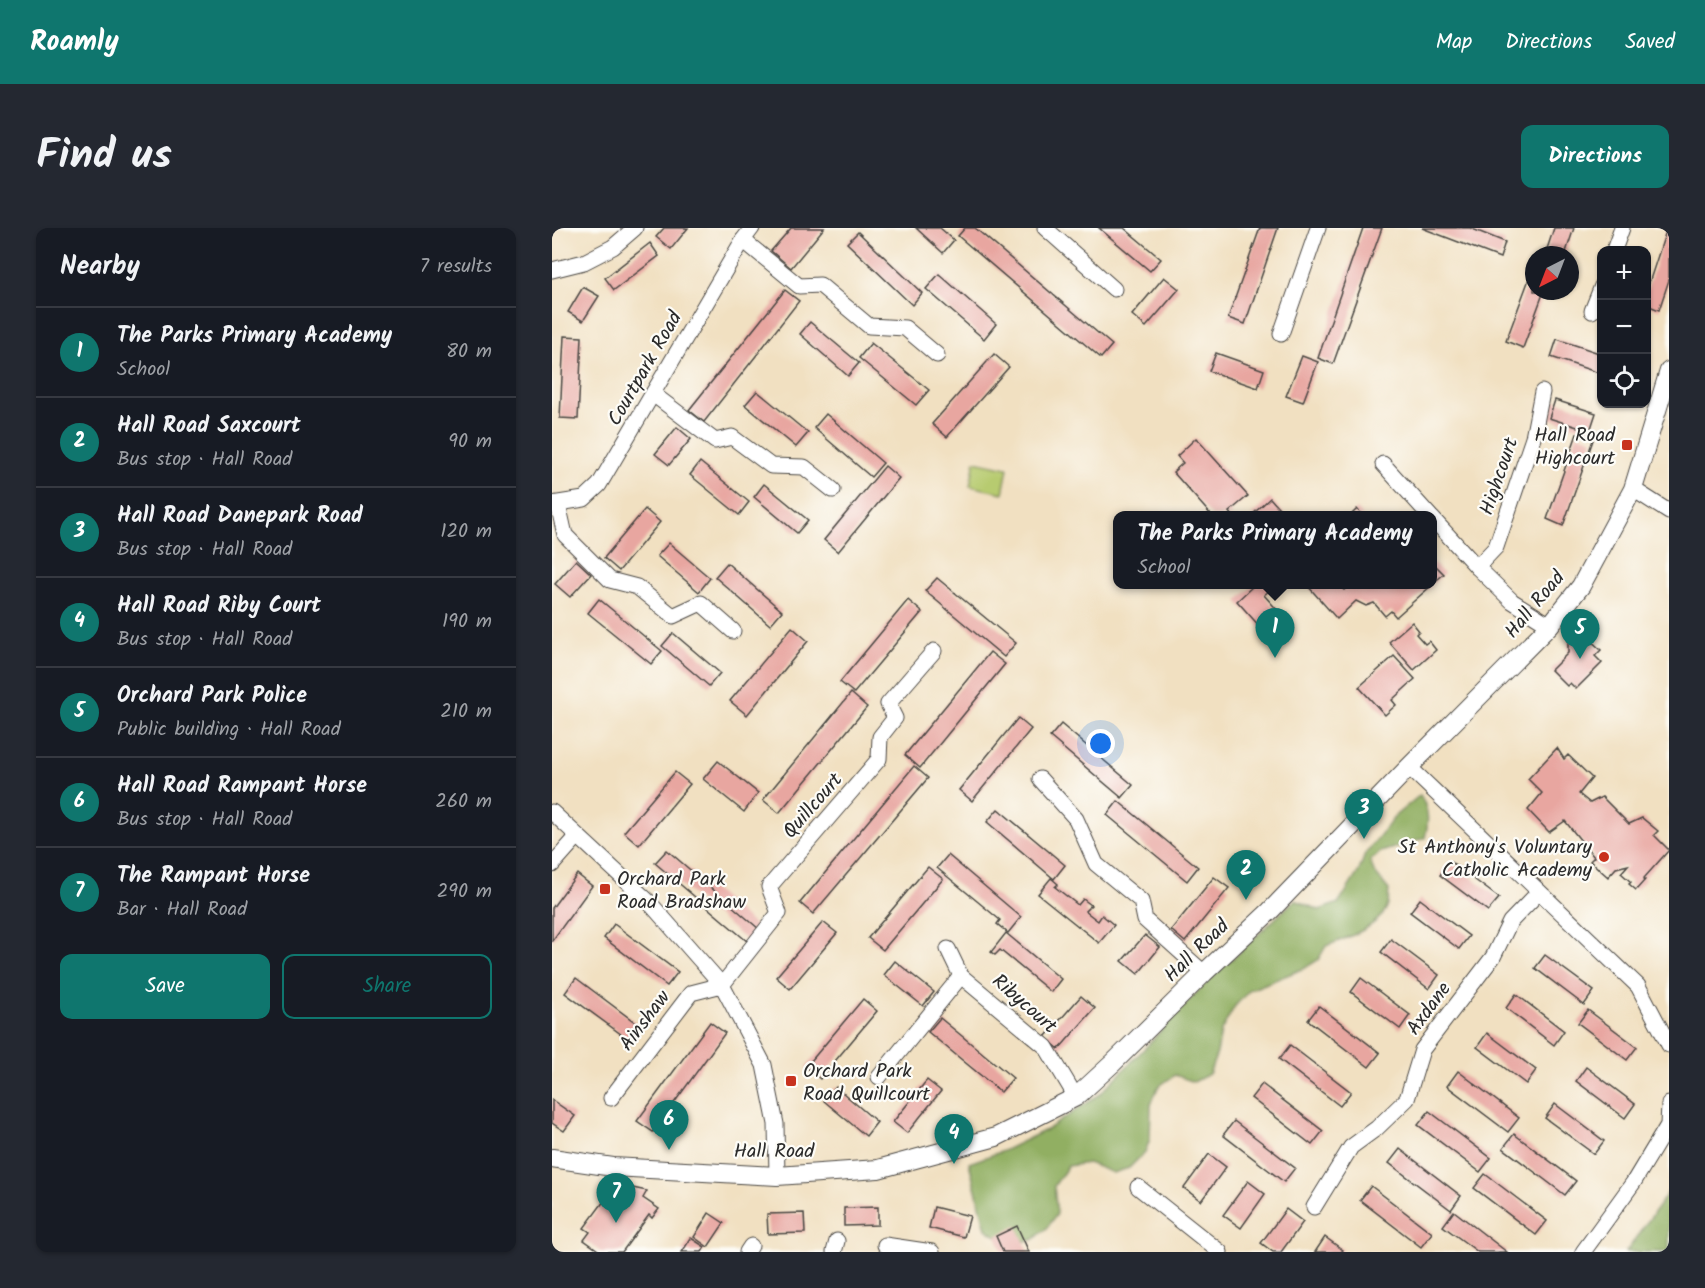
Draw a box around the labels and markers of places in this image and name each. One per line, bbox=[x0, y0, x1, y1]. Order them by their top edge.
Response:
place label: Hall Road Highcourt bbox=[1534, 420, 1616, 475]
marker: Hall Road Highcourt bbox=[1620, 438, 1634, 452]
pin: 1 bbox=[1256, 608, 1294, 658]
pin: 5 bbox=[1560, 610, 1600, 659]
pin: 3 bbox=[1344, 790, 1384, 839]
place label: St Anthony's Voluntary Catholic Academy bbox=[1398, 832, 1593, 887]
pin: 2 bbox=[1226, 850, 1266, 900]
marker: St Anthony's Voluntary Catholic Academy bbox=[1597, 850, 1611, 864]
place label: Orchard Park Road Bradshaw bbox=[617, 864, 746, 919]
marker: Orchard Park Road Bradshaw bbox=[598, 882, 612, 896]
place label: Orchard Park Road Quillcourt bbox=[803, 1056, 930, 1111]
marker: Orchard Park Road Quillcourt bbox=[784, 1074, 798, 1088]
pin: 6 bbox=[650, 1100, 688, 1150]
pin: 4 bbox=[934, 1114, 974, 1164]
pin: 7 bbox=[596, 1174, 636, 1223]

